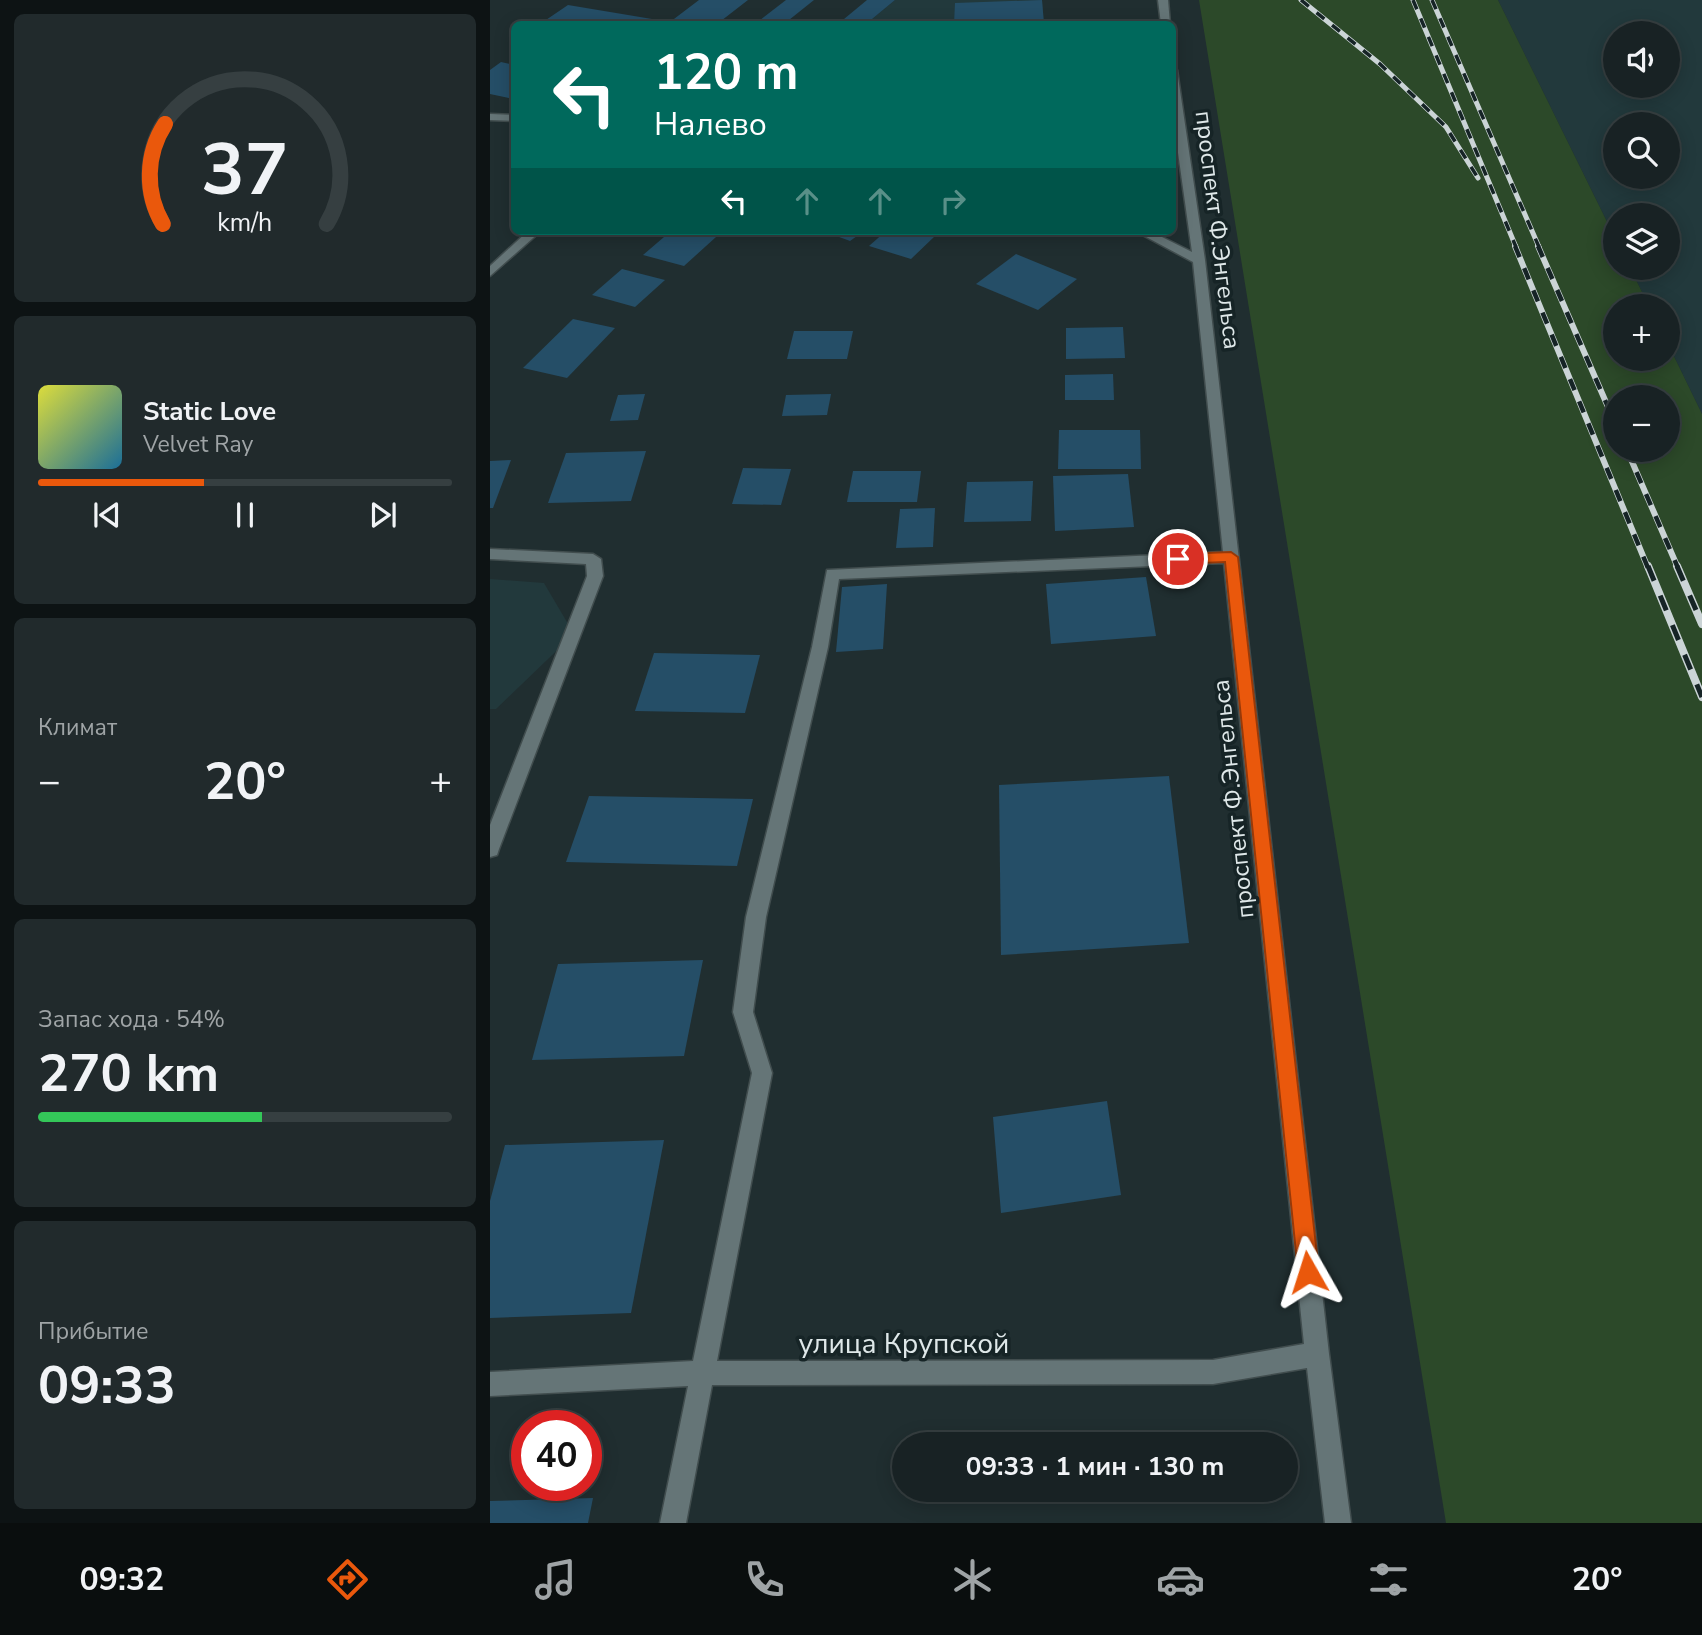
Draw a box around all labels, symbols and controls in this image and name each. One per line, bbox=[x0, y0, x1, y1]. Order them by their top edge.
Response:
map controls bbox=[1603, 21, 1680, 462]
button: sound bbox=[1603, 21, 1680, 98]
text: 120 m bbox=[654, 39, 798, 106]
icon: left bbox=[539, 49, 630, 140]
text: Налево bbox=[654, 103, 767, 146]
street label: проспект Ф.Энгельса bbox=[1187, 109, 1249, 351]
button: search bbox=[1603, 112, 1680, 189]
text: 37 bbox=[201, 120, 289, 220]
icon: left bbox=[715, 182, 753, 220]
icon: ahead bbox=[788, 182, 826, 220]
icon: ahead bbox=[861, 182, 899, 220]
icon: right bbox=[934, 182, 972, 220]
button: layers bbox=[1603, 203, 1680, 280]
text: km/h bbox=[217, 206, 273, 240]
button: + bbox=[1603, 294, 1680, 371]
button: − bbox=[1603, 385, 1680, 462]
text: Static Love bbox=[143, 394, 276, 429]
text: Velvet Ray bbox=[143, 429, 253, 460]
icon: previous bbox=[88, 496, 126, 534]
icon: pause bbox=[226, 496, 264, 534]
icon: next bbox=[364, 496, 402, 534]
pin bbox=[1148, 529, 1208, 589]
icon: arrive bbox=[1159, 540, 1197, 578]
street label: проспект Ф.Энгельса bbox=[1205, 678, 1261, 920]
text: Климат bbox=[38, 712, 117, 743]
text: 20° bbox=[204, 746, 286, 817]
text: − bbox=[38, 756, 61, 807]
text: + bbox=[429, 756, 452, 807]
text: Запас хода · 54% bbox=[38, 1004, 225, 1035]
text: 270 km bbox=[38, 1038, 219, 1109]
position arrow bbox=[1271, 1235, 1345, 1309]
text: Прибытие bbox=[38, 1316, 148, 1347]
street label: улица Крупской bbox=[799, 1325, 1009, 1363]
text: 09:33 bbox=[38, 1350, 176, 1421]
speed limit sign: 40 bbox=[511, 1410, 602, 1501]
text: 09:33 · 1 мин · 130 m bbox=[966, 1449, 1224, 1484]
icon: directions bbox=[323, 1555, 372, 1604]
icon: music bbox=[531, 1555, 580, 1604]
icon: phone bbox=[740, 1555, 789, 1604]
icon: climate bbox=[948, 1555, 997, 1604]
icon: car bbox=[1156, 1555, 1205, 1604]
icon: filters bbox=[1364, 1555, 1413, 1604]
text: 09:32 bbox=[80, 1558, 164, 1601]
text: 20° bbox=[1572, 1558, 1622, 1601]

